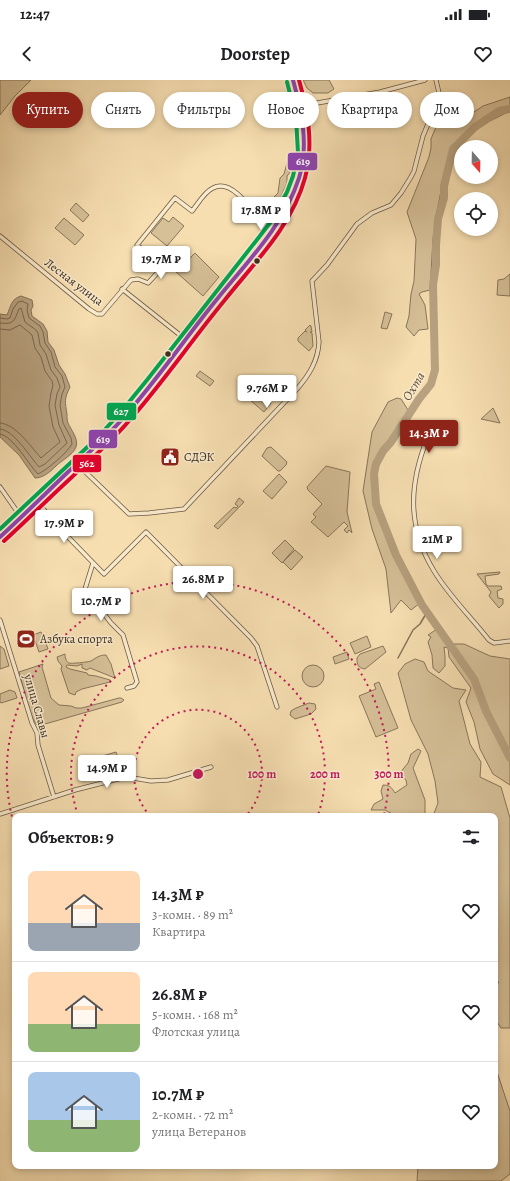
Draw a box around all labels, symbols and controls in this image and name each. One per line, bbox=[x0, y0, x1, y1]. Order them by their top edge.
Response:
text: 12:47 bbox=[20, 4, 50, 24]
text: Doorstep bbox=[220, 42, 290, 66]
icon: back bbox=[16, 43, 38, 65]
icon: heart bbox=[472, 43, 494, 65]
chip: Купить bbox=[12, 92, 83, 128]
chip: Снять bbox=[91, 92, 155, 128]
chip: Фильтры bbox=[163, 92, 245, 128]
chip: Новое bbox=[253, 92, 319, 128]
chip: Квартира bbox=[327, 92, 412, 128]
chip: Дом bbox=[420, 92, 474, 128]
north arrow bbox=[454, 140, 498, 184]
map controls bbox=[454, 140, 498, 236]
line badge: 619 bbox=[287, 152, 318, 171]
text: 619 bbox=[296, 154, 310, 169]
button: locate bbox=[454, 192, 498, 236]
pin: 17.8M ₽ bbox=[224, 197, 298, 231]
text: 17.8M ₽ bbox=[241, 201, 281, 218]
pin: 19.7M ₽ bbox=[124, 246, 198, 280]
text: 19.7M ₽ bbox=[141, 250, 181, 267]
street label: Лесная улица bbox=[41, 255, 107, 310]
unlabelled marker bbox=[252, 256, 262, 266]
unlabelled marker bbox=[163, 349, 173, 359]
water label: Охта bbox=[398, 369, 429, 404]
pin: 9.76M ₽ bbox=[230, 375, 304, 409]
text: 9.76M ₽ bbox=[246, 379, 288, 396]
line badge: 627 bbox=[106, 402, 137, 421]
text: 627 bbox=[113, 404, 129, 419]
pin: 14.3M ₽ bbox=[392, 420, 466, 454]
text: 14.3M ₽ bbox=[409, 424, 449, 441]
line badge: 619 bbox=[88, 429, 118, 449]
text: 619 bbox=[96, 432, 110, 447]
public building icon: СДЭК bbox=[159, 446, 181, 468]
place label: СДЭК bbox=[184, 449, 215, 465]
line badge: 562 bbox=[72, 454, 102, 473]
text: 562 bbox=[79, 456, 95, 471]
pin: 17.9M ₽ bbox=[27, 510, 101, 544]
text: 17.9M ₽ bbox=[44, 514, 84, 531]
pin: 21M ₽ bbox=[409, 526, 465, 560]
text: 21M ₽ bbox=[422, 530, 452, 547]
pin: 26.8M ₽ bbox=[166, 566, 240, 600]
text: 26.8M ₽ bbox=[182, 570, 224, 587]
pin: 10.7M ₽ bbox=[64, 588, 138, 622]
text: 10.7M ₽ bbox=[81, 592, 121, 609]
sports icon: Азбука спорта bbox=[15, 628, 37, 650]
place label: Азбука спорта bbox=[39, 631, 113, 647]
street label: улица Славы bbox=[20, 671, 54, 740]
pin: 14.9M ₽ bbox=[70, 755, 144, 789]
text: 14.9M ₽ bbox=[87, 759, 127, 776]
text: 100 m bbox=[248, 766, 276, 782]
text: 200 m bbox=[310, 766, 340, 782]
text: 300 m bbox=[374, 766, 404, 782]
centre of rings bbox=[191, 767, 205, 781]
text: Объектов: 9 bbox=[28, 826, 114, 849]
icon: filters bbox=[460, 826, 482, 848]
text: 14.3M ₽ bbox=[152, 883, 204, 906]
icon: home bbox=[60, 887, 108, 935]
icon: heart bbox=[460, 900, 482, 922]
text: 3-комн. · 89 m² bbox=[152, 906, 233, 923]
text: Квартира bbox=[152, 923, 206, 940]
text: 26.8M ₽ bbox=[152, 983, 207, 1006]
icon: home bbox=[60, 988, 108, 1036]
icon: heart bbox=[460, 1001, 482, 1023]
text: 5-комн. · 168 m² bbox=[152, 1006, 238, 1023]
text: Флотская улица bbox=[152, 1023, 240, 1040]
text: 10.7M ₽ bbox=[152, 1083, 204, 1106]
icon: home bbox=[60, 1088, 108, 1136]
icon: heart bbox=[460, 1101, 482, 1123]
text: 2-комн. · 72 m² bbox=[152, 1106, 233, 1123]
text: улица Ветеранов bbox=[152, 1123, 246, 1140]

